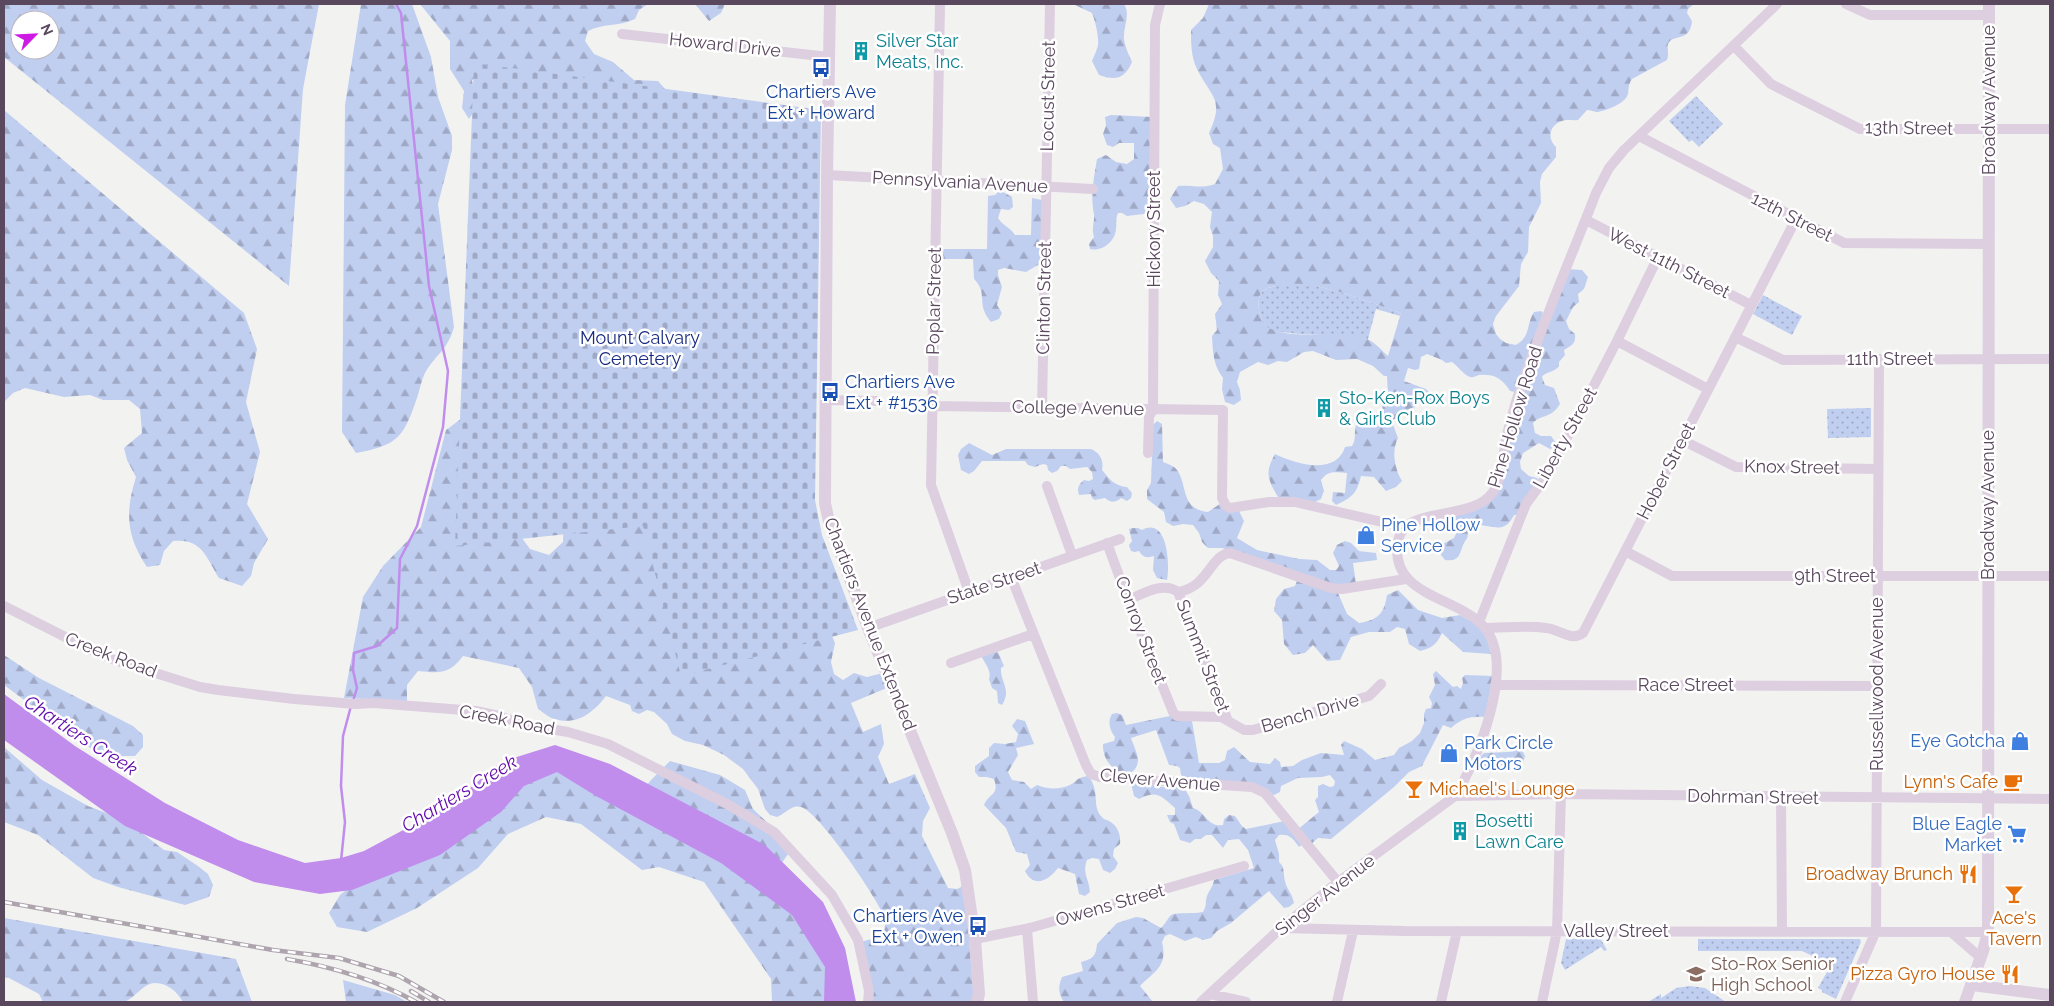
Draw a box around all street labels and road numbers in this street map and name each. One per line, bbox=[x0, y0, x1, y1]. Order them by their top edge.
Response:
street label: Broadway Avenue bbox=[1978, 25, 1999, 175]
street label: Howard Drive bbox=[668, 28, 783, 61]
street label: Locust Street bbox=[1036, 40, 1059, 152]
street label: 13th Street bbox=[1865, 116, 1953, 139]
street label: Pennsylvania Avenue bbox=[872, 166, 1049, 197]
street label: Hickory Street bbox=[1143, 171, 1164, 287]
street label: 12th Street bbox=[1748, 187, 1836, 246]
street label: West 11th Street bbox=[1605, 223, 1734, 302]
street label: Clinton Street bbox=[1032, 241, 1055, 355]
street label: Poplar Street bbox=[922, 247, 945, 355]
street label: Pine Hollow Road bbox=[1483, 344, 1546, 490]
street label: 11th Street bbox=[1847, 348, 1933, 369]
street label: Liberty Street bbox=[1528, 384, 1601, 492]
street label: College Avenue bbox=[1012, 396, 1145, 419]
street label: Hober Street bbox=[1632, 419, 1699, 523]
street label: Broadway Avenue bbox=[1977, 430, 1998, 580]
street label: Knox Street bbox=[1744, 455, 1840, 478]
street label: Chartiers Avenue Extended bbox=[820, 514, 921, 733]
street label: State Street bbox=[944, 557, 1043, 608]
street label: 9th Street bbox=[1794, 565, 1876, 586]
street label: Conroy Street bbox=[1111, 573, 1172, 687]
street label: Summit Street bbox=[1172, 596, 1235, 715]
street label: Russellwood Avenue bbox=[1866, 597, 1887, 771]
street label: Creek Road bbox=[62, 627, 160, 682]
street label: Race Street bbox=[1638, 674, 1734, 695]
street label: Bench Drive bbox=[1258, 688, 1362, 737]
street label: Creek Road bbox=[458, 700, 557, 739]
street label: Clever Avenue bbox=[1099, 764, 1221, 795]
street label: Dohrman Street bbox=[1687, 785, 1819, 808]
street label: Singer Avenue bbox=[1271, 849, 1379, 940]
street label: Owens Street bbox=[1053, 879, 1167, 930]
street label: Valley Street bbox=[1564, 920, 1668, 941]

